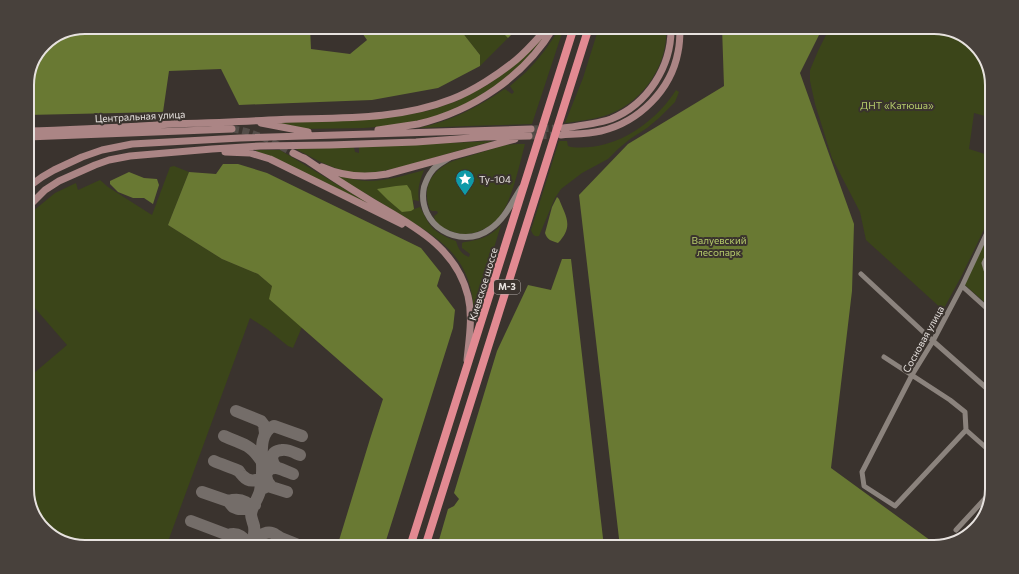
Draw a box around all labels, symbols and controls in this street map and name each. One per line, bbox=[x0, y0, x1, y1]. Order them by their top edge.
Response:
park label: ДНТ «Катюша» bbox=[860, 99, 934, 111]
street label: Центральная улица bbox=[94, 108, 186, 124]
place icon: Ту-104 bbox=[454, 168, 476, 196]
place label: Ту-104 bbox=[479, 173, 511, 185]
park label: Валуевский лесопарк bbox=[692, 234, 746, 258]
street label: Киевское шоссе bbox=[466, 246, 500, 322]
road number: М-3 bbox=[494, 280, 520, 294]
street label: Сосновая улица bbox=[900, 304, 946, 374]

